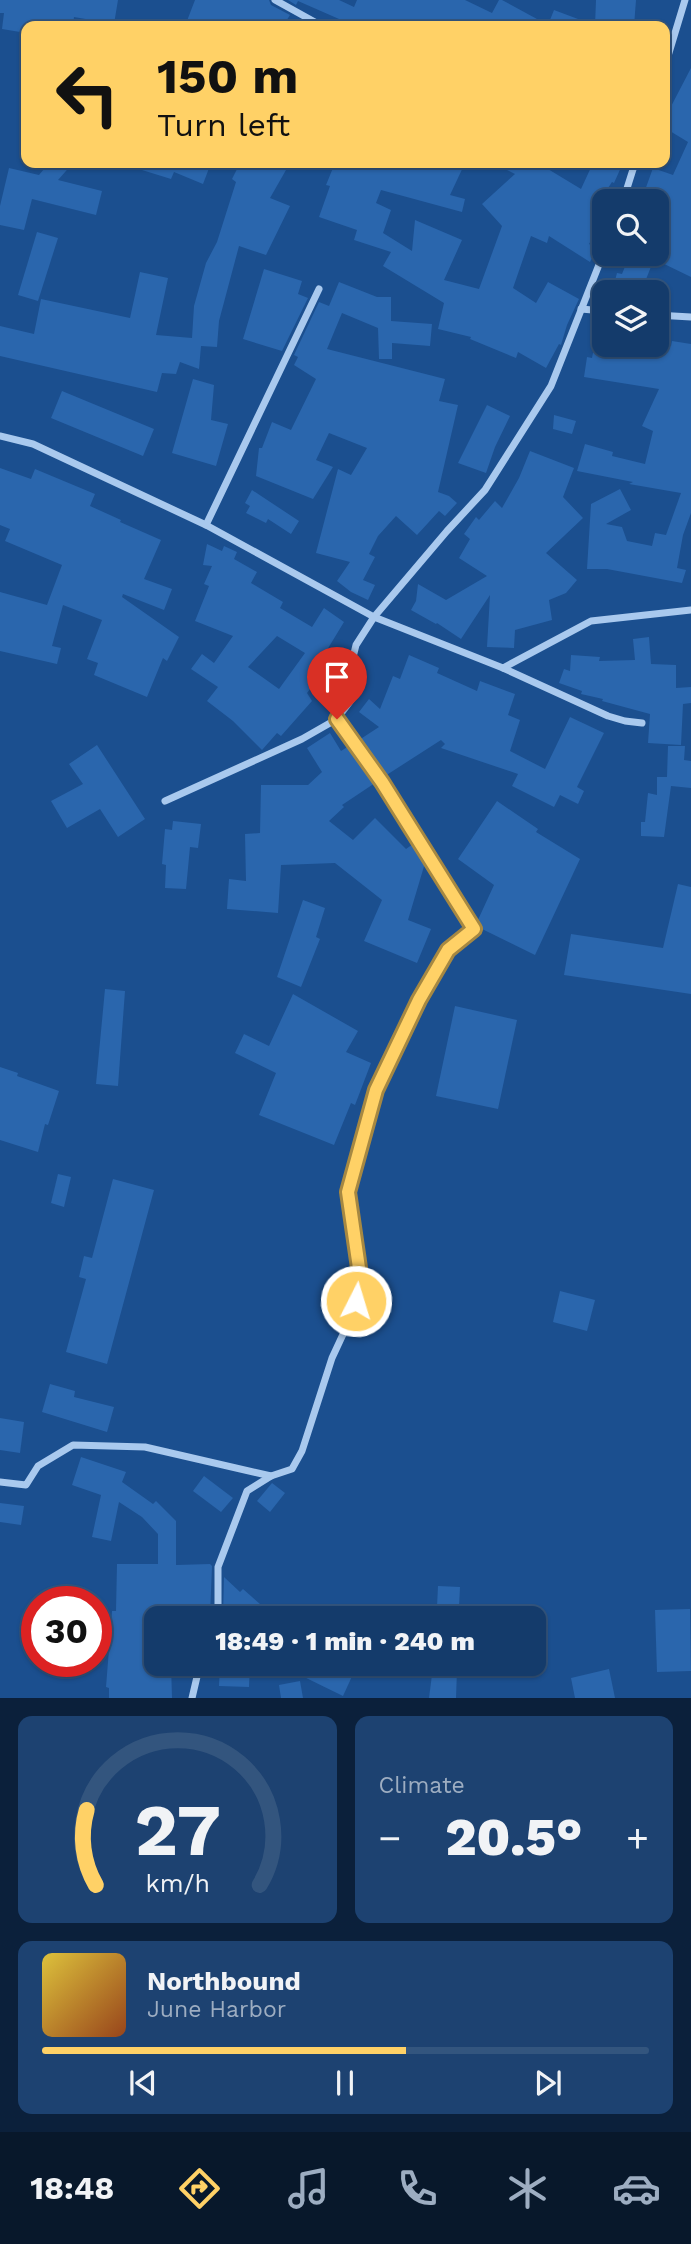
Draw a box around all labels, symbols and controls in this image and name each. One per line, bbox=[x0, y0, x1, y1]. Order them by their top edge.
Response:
text: 150 m bbox=[157, 47, 298, 105]
icon: left bbox=[42, 49, 133, 140]
text: Turn left bbox=[157, 106, 290, 144]
map controls bbox=[592, 189, 669, 357]
button: search bbox=[592, 189, 669, 266]
button: layers bbox=[592, 280, 669, 357]
pin bbox=[307, 647, 367, 719]
icon: arrive bbox=[318, 658, 356, 696]
position arrow bbox=[319, 1264, 393, 1338]
speed limit sign: 30 bbox=[21, 1586, 112, 1677]
text: 18:49 · 1 min · 240 m bbox=[215, 1626, 475, 1656]
text: Climate bbox=[379, 1772, 465, 1799]
text: 27 bbox=[134, 1788, 220, 1874]
text: 20.5° bbox=[445, 1807, 582, 1868]
text: − bbox=[379, 1816, 401, 1860]
text: + bbox=[626, 1816, 649, 1860]
text: km/h bbox=[145, 1869, 209, 1898]
text: Northbound bbox=[147, 1966, 301, 1996]
text: June Harbor bbox=[147, 1996, 286, 2023]
icon: previous bbox=[124, 2064, 162, 2102]
icon: pause bbox=[326, 2064, 364, 2102]
icon: next bbox=[529, 2064, 567, 2102]
icon: directions bbox=[175, 2164, 224, 2213]
icon: music bbox=[284, 2164, 333, 2213]
icon: phone bbox=[393, 2164, 442, 2213]
icon: climate bbox=[503, 2164, 552, 2213]
icon: car bbox=[612, 2164, 661, 2213]
text: 18:48 bbox=[30, 2169, 114, 2207]

